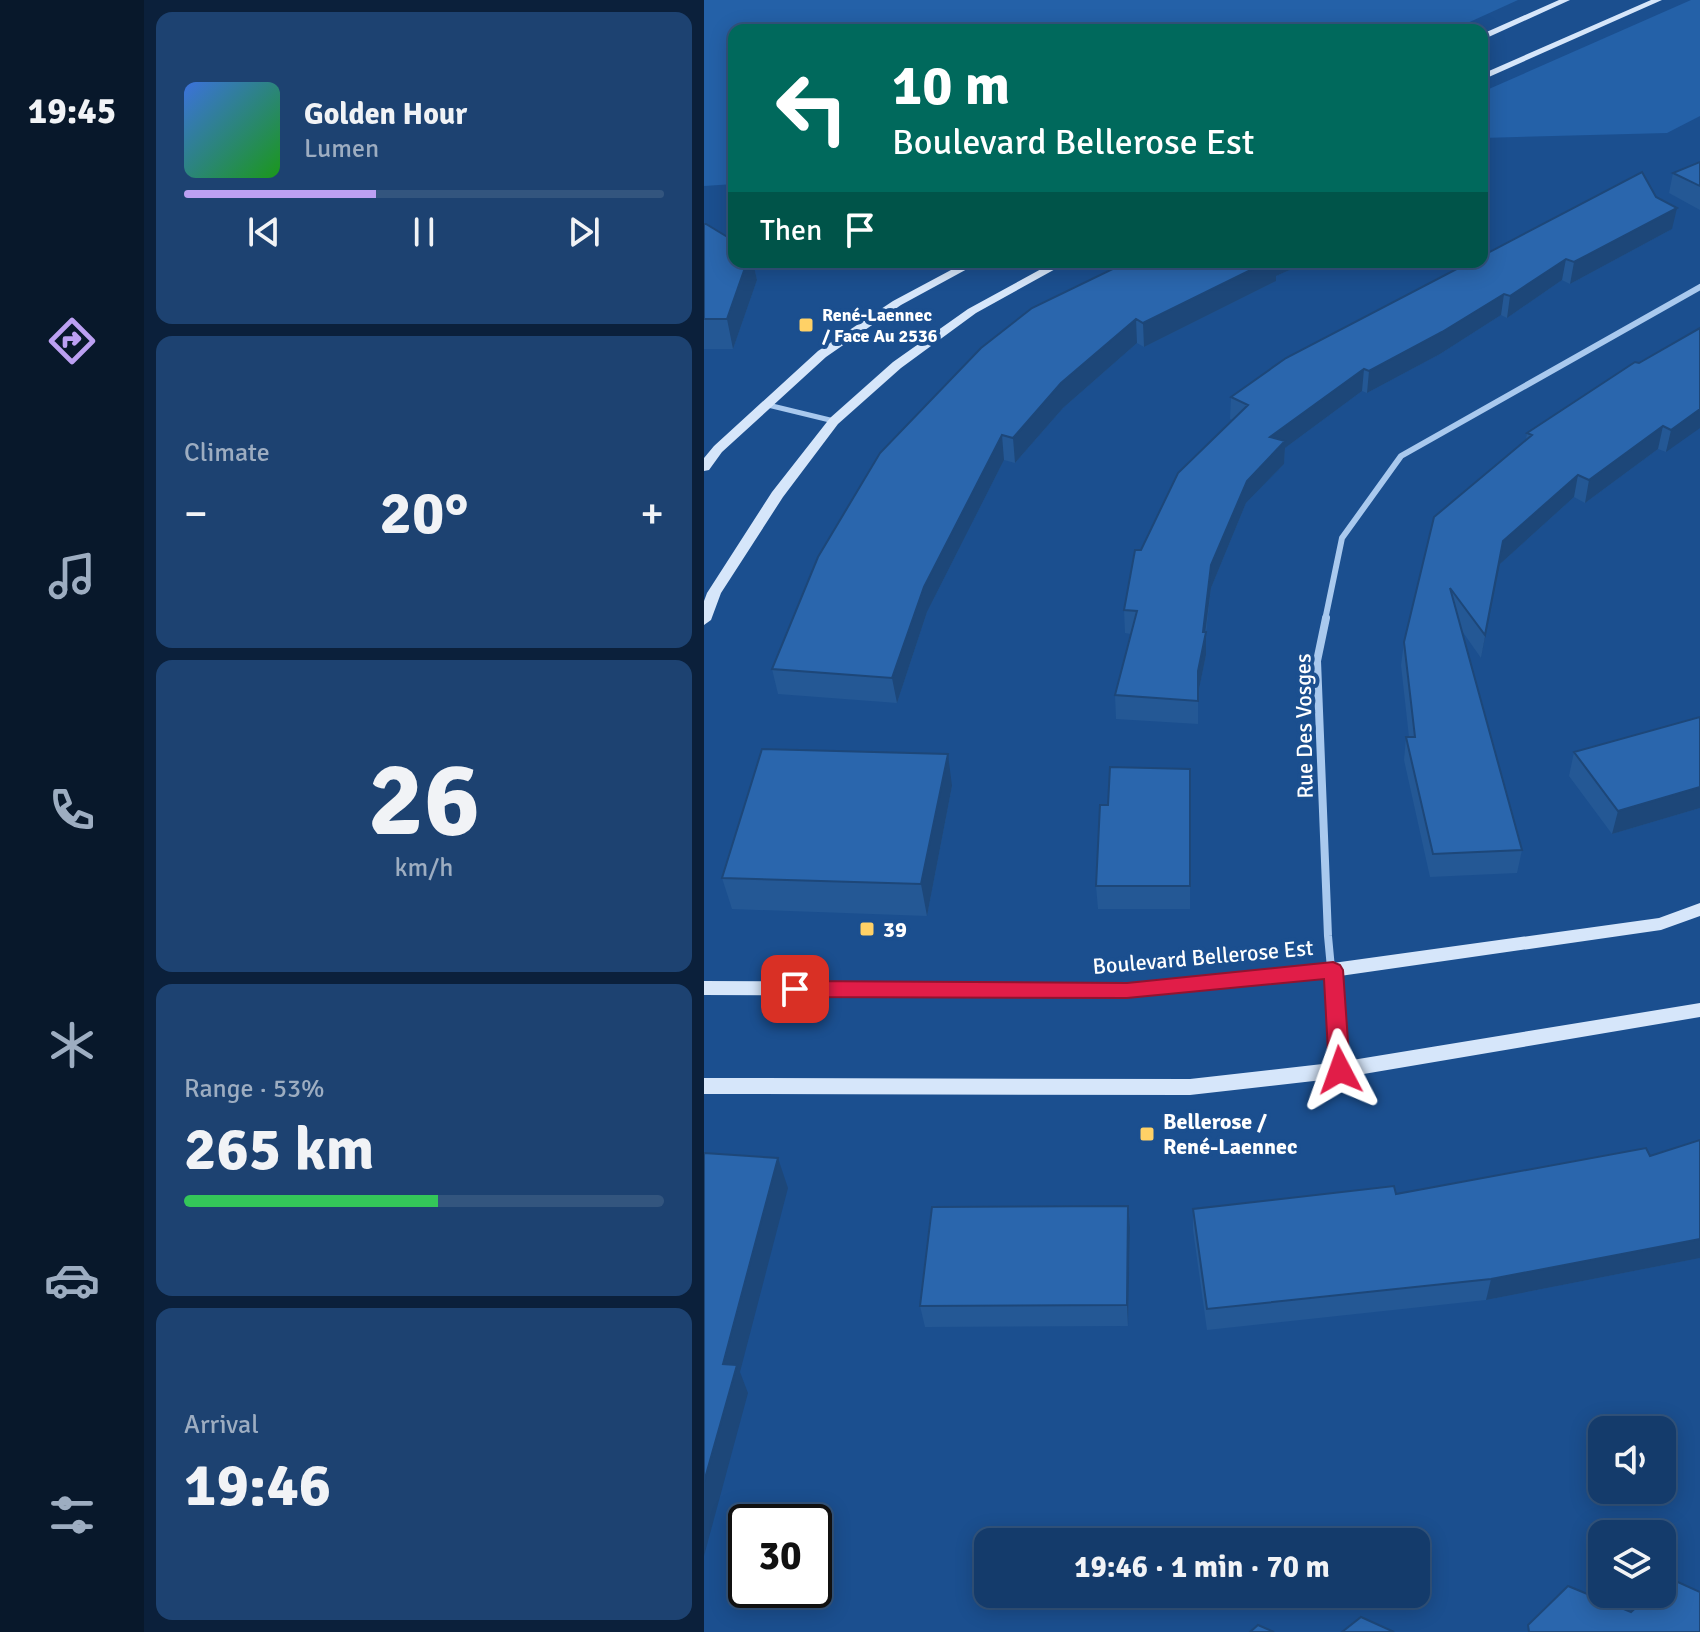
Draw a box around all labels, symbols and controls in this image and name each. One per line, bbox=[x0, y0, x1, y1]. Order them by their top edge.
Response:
text: 10 m bbox=[892, 51, 1010, 120]
icon: left bbox=[760, 56, 864, 160]
text: 19:45 bbox=[28, 89, 116, 134]
text: Golden Hour bbox=[304, 96, 467, 133]
text: Boulevard Bellerose Est bbox=[892, 120, 1254, 165]
text: Lumen bbox=[304, 133, 379, 165]
icon: arrive bbox=[838, 208, 882, 252]
icon: previous bbox=[242, 210, 286, 254]
icon: pause bbox=[402, 210, 446, 254]
icon: next bbox=[562, 210, 606, 254]
text: Then bbox=[760, 212, 822, 249]
place label: René-Laennec / Face Au 2536 bbox=[822, 304, 938, 347]
icon: directions bbox=[44, 313, 100, 369]
marker: René-Laennec / Face Au 2536 bbox=[797, 316, 815, 334]
text: Climate bbox=[184, 437, 270, 469]
text: 20° bbox=[380, 477, 468, 551]
text: − bbox=[184, 487, 208, 541]
text: + bbox=[640, 487, 664, 541]
icon: music bbox=[44, 548, 100, 604]
street label: Rue Des Vosges bbox=[1289, 653, 1319, 799]
text: 26 bbox=[368, 736, 480, 864]
icon: phone bbox=[44, 782, 100, 838]
text: km/h bbox=[395, 852, 453, 884]
place label: 39 bbox=[883, 916, 907, 943]
marker: 39 bbox=[858, 920, 876, 938]
street label: Boulevard Bellerose Est bbox=[1092, 934, 1315, 980]
pin bbox=[761, 955, 829, 1023]
icon: arrive bbox=[773, 967, 817, 1011]
icon: climate bbox=[44, 1017, 100, 1073]
position arrow bbox=[1298, 1028, 1382, 1112]
text: Range · 53% bbox=[184, 1073, 325, 1105]
place label: Bellerose / René-Laennec bbox=[1163, 1108, 1297, 1160]
text: 265 km bbox=[184, 1113, 374, 1187]
marker: Bellerose / René-Laennec bbox=[1138, 1125, 1156, 1143]
icon: car bbox=[44, 1252, 100, 1308]
text: Arrival bbox=[184, 1409, 259, 1441]
map controls bbox=[1588, 1416, 1676, 1608]
button: sound bbox=[1588, 1416, 1676, 1504]
text: 19:46 bbox=[184, 1449, 331, 1523]
icon: filters bbox=[44, 1487, 100, 1543]
speed limit sign: 30 bbox=[728, 1504, 832, 1608]
button: layers bbox=[1588, 1520, 1676, 1608]
text: 19:46 · 1 min · 70 m bbox=[1074, 1549, 1330, 1586]

